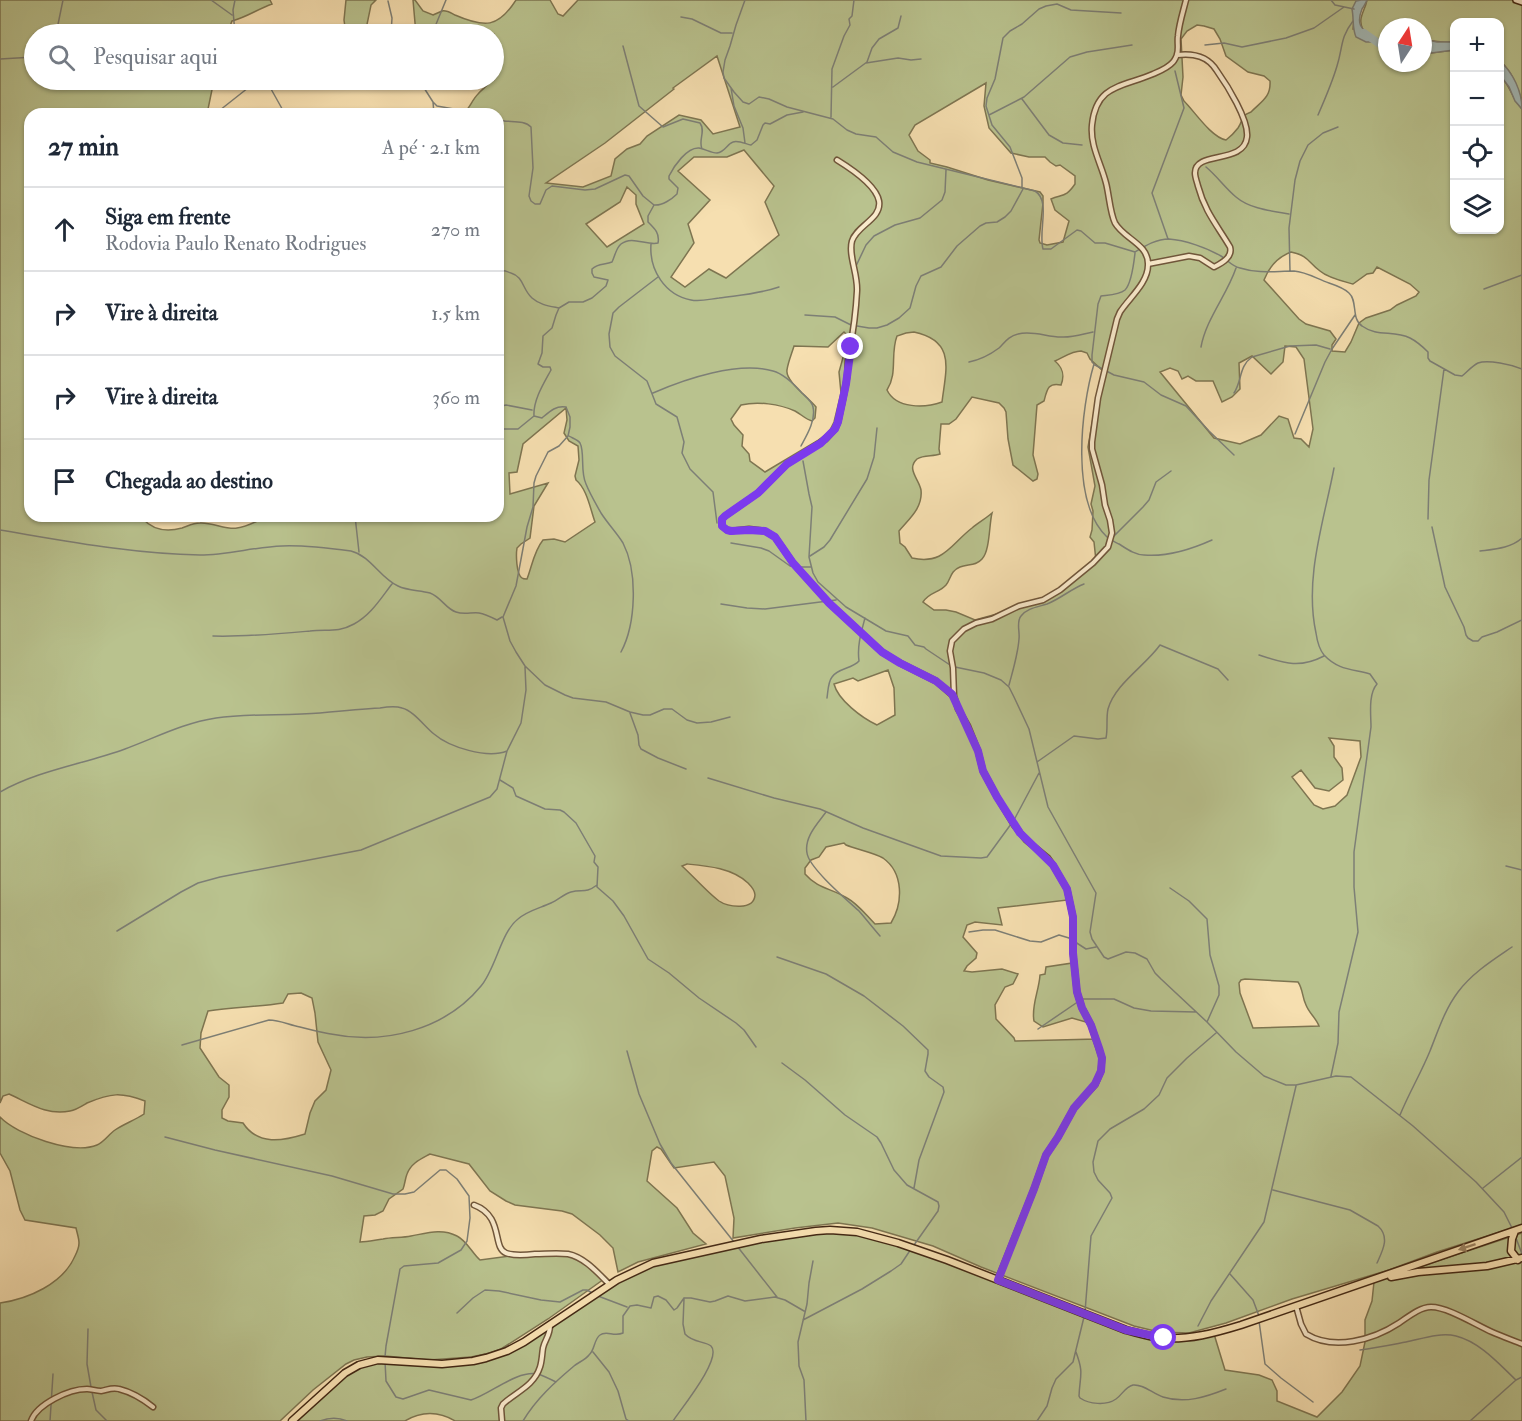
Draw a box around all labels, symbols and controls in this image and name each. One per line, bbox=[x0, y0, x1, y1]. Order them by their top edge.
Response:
north arrow bbox=[1378, 18, 1432, 72]
map controls bbox=[1450, 18, 1504, 234]
button: + bbox=[1450, 18, 1504, 72]
search box bbox=[24, 24, 504, 90]
icon: search bbox=[45, 41, 78, 74]
text: Pesquisar aqui bbox=[93, 43, 218, 71]
button: − bbox=[1450, 72, 1504, 126]
button: locate bbox=[1450, 126, 1504, 180]
text: 27 min bbox=[48, 131, 119, 163]
text: A pé · 2.1 km bbox=[382, 135, 480, 160]
button: layers bbox=[1450, 180, 1504, 234]
text: Siga em frente bbox=[105, 203, 230, 231]
icon: ahead bbox=[48, 213, 81, 246]
text: 270 m bbox=[431, 217, 480, 242]
text: Rodovia Paulo Renato Rodrigues bbox=[105, 231, 366, 256]
icon: right bbox=[48, 297, 81, 330]
text: Vire à direita bbox=[105, 299, 218, 327]
text: 1.5 km bbox=[431, 301, 480, 326]
route end bbox=[837, 333, 863, 359]
icon: right bbox=[48, 381, 81, 414]
text: Vire à direita bbox=[105, 383, 218, 411]
text: 360 m bbox=[432, 385, 480, 410]
icon: arrive bbox=[48, 465, 81, 498]
text: Chegada ao destino bbox=[105, 467, 273, 495]
one-way arrow bbox=[1458, 1243, 1476, 1252]
route start bbox=[1150, 1324, 1176, 1350]

